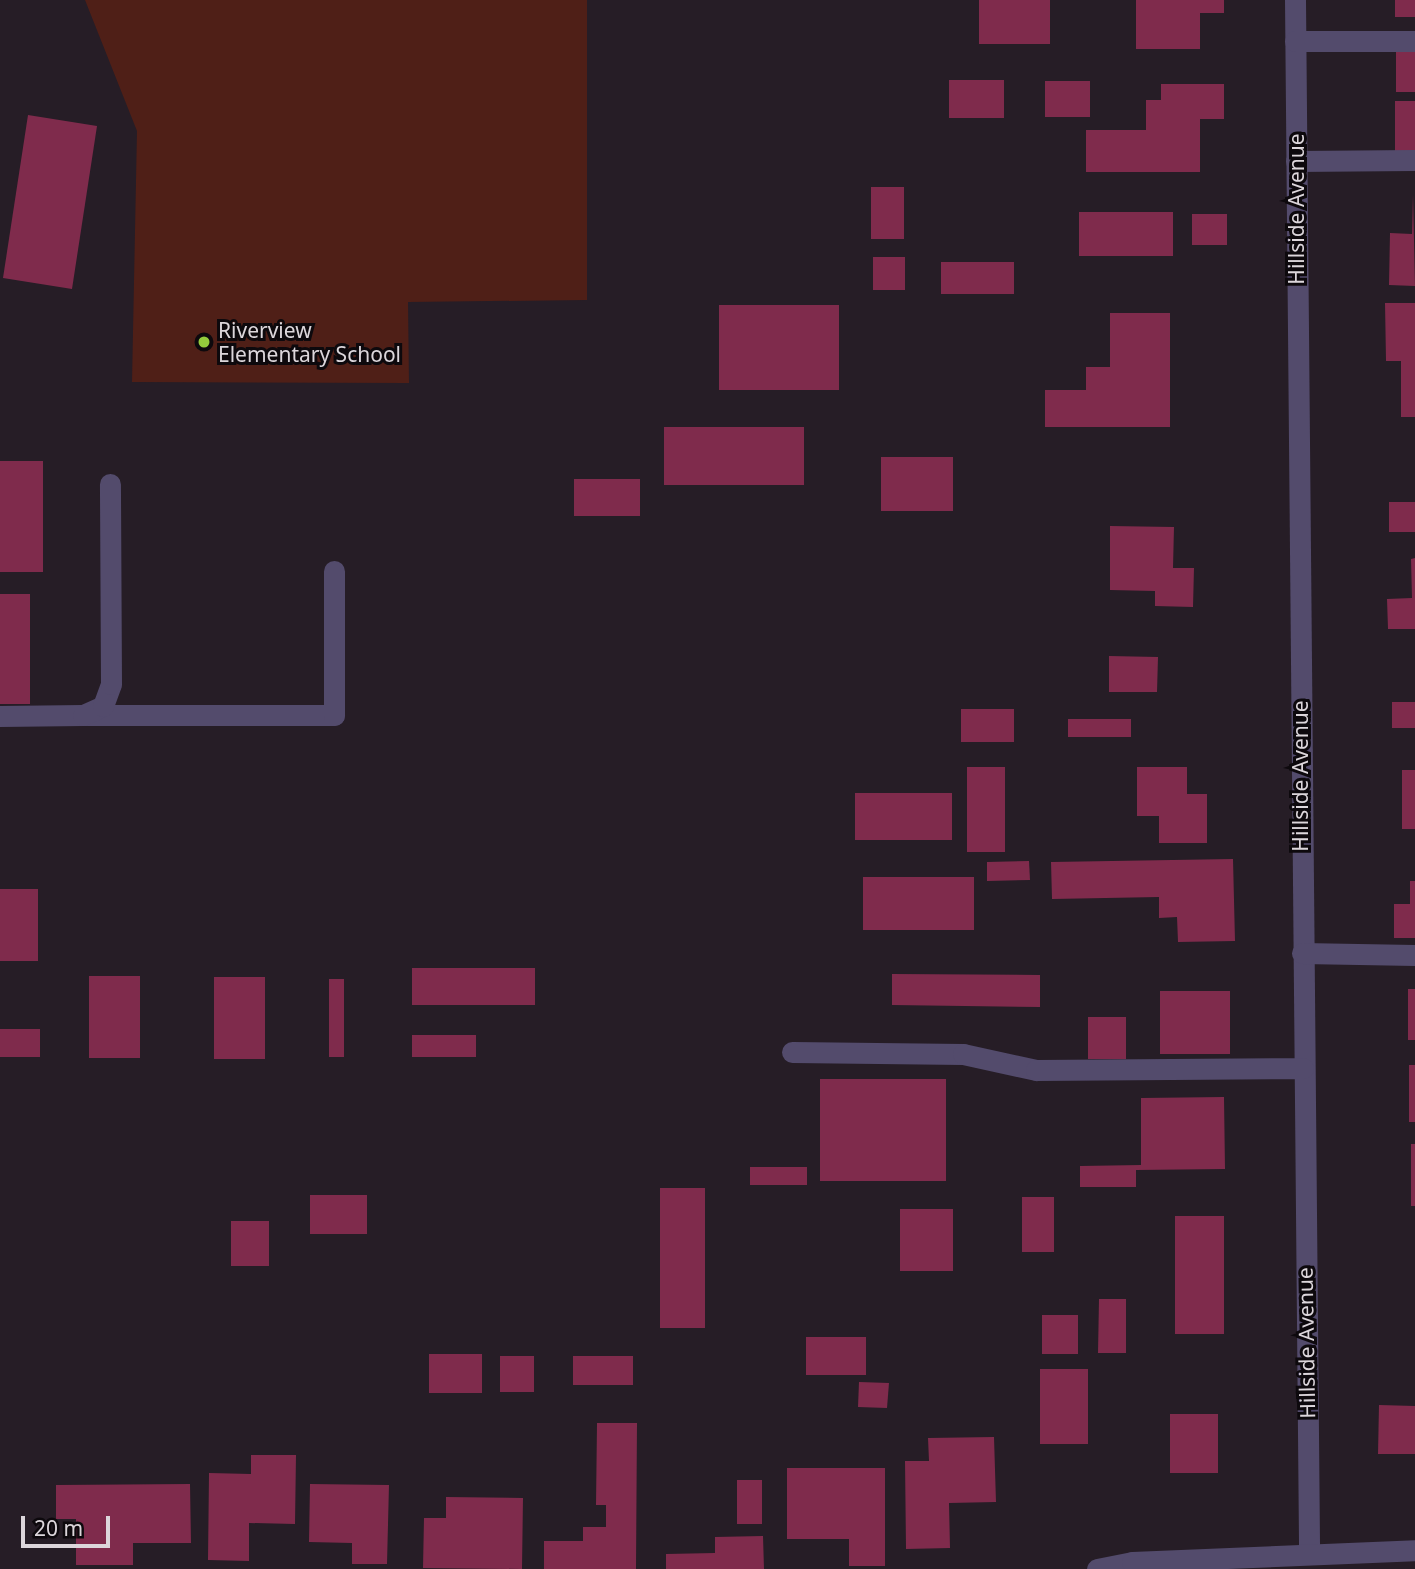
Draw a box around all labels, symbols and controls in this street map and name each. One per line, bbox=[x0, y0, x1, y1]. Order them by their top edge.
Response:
street label: Hillside Avenue bbox=[1283, 133, 1309, 285]
place label: Riverview Elementary School bbox=[218, 317, 401, 367]
marker: Riverview Elementary School bbox=[196, 334, 212, 350]
street label: Hillside Avenue bbox=[1287, 700, 1313, 852]
street label: Hillside Avenue bbox=[1292, 1267, 1320, 1419]
scale bar bbox=[24, 1502, 114, 1546]
text: 20 m bbox=[34, 1514, 83, 1542]

